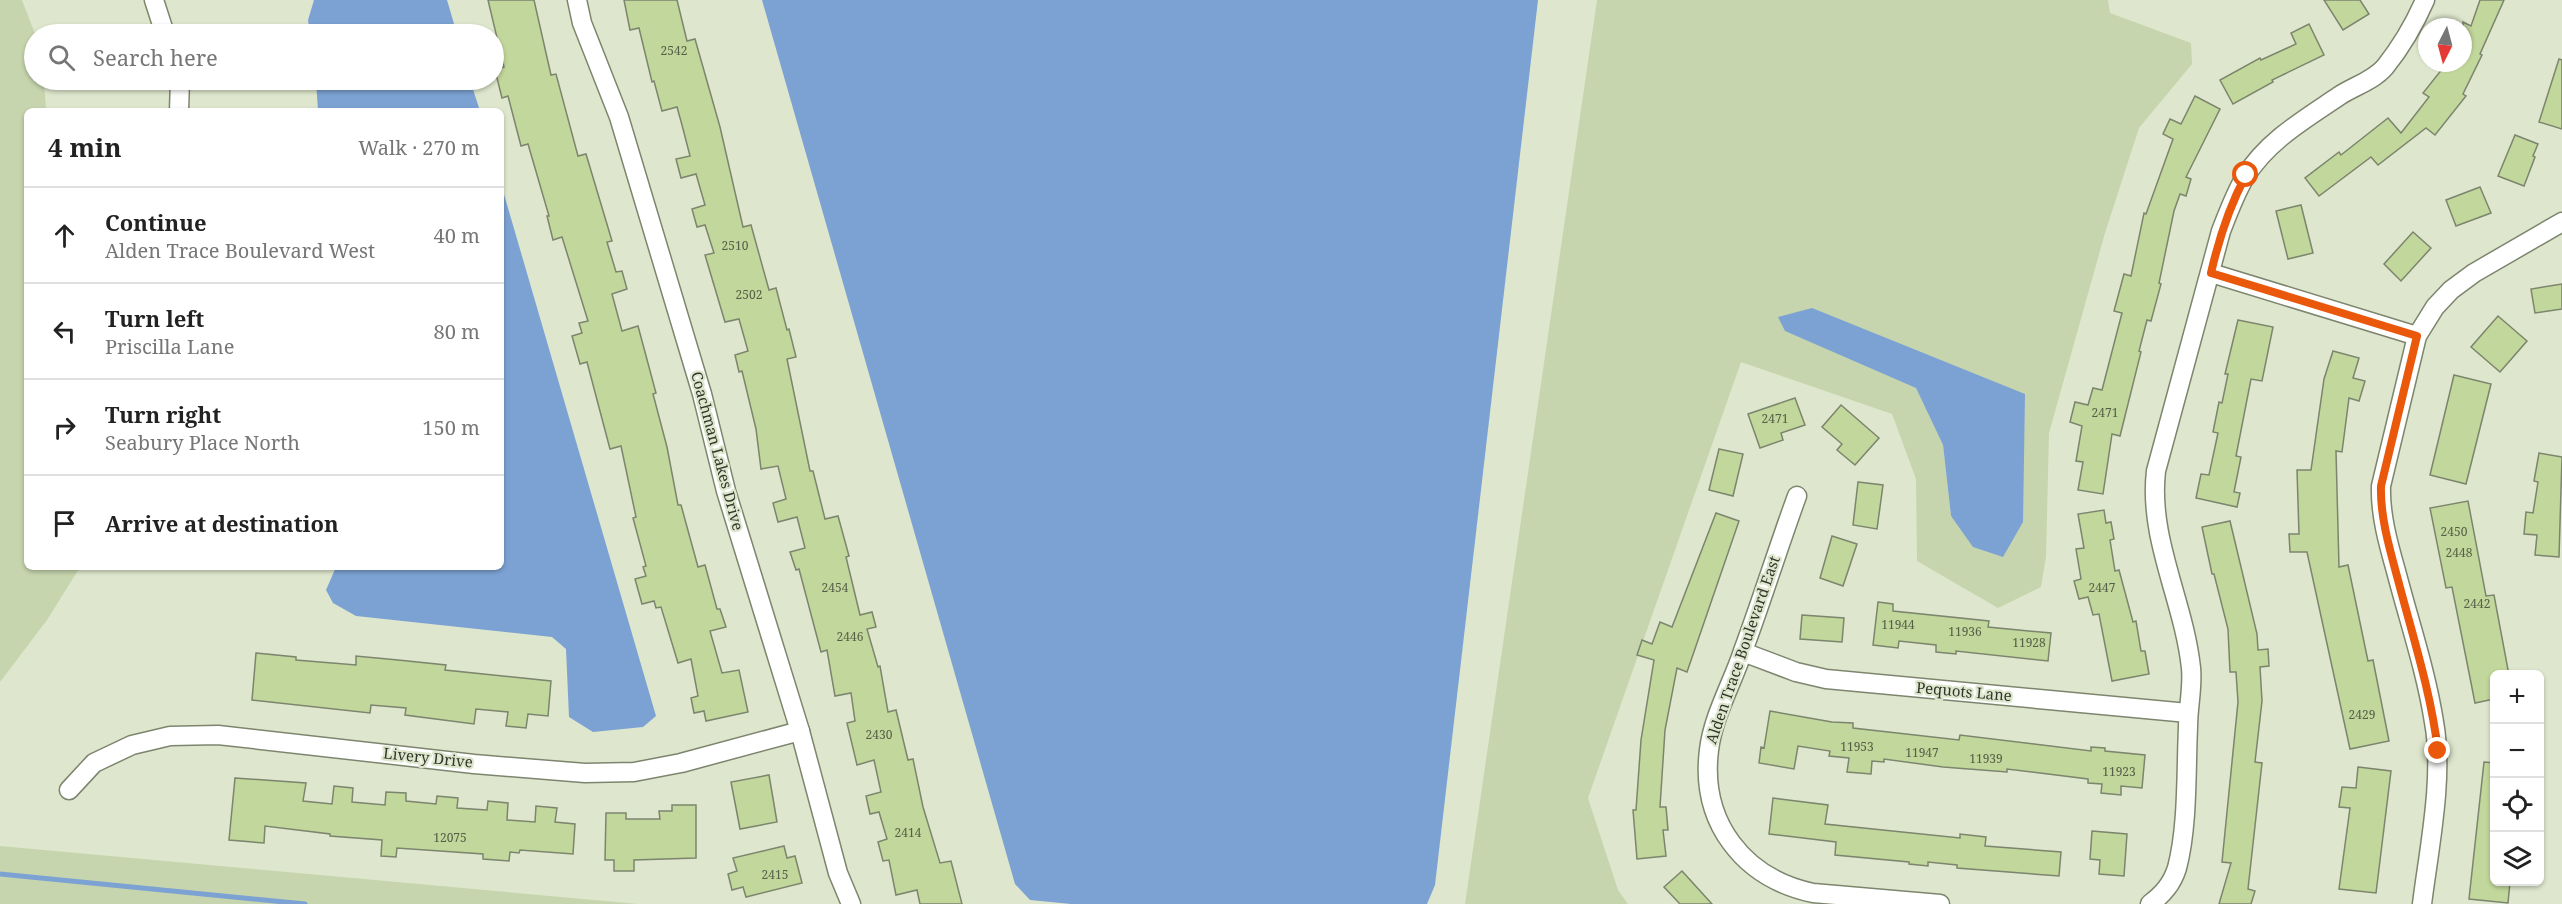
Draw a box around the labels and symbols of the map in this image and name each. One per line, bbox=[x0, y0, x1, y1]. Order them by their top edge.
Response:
north arrow bbox=[2418, 18, 2472, 72]
house number: 2542 bbox=[661, 42, 687, 59]
route start bbox=[2232, 161, 2258, 187]
house number: 2510 bbox=[722, 237, 749, 254]
house number: 2502 bbox=[736, 286, 762, 303]
street label: Coachman Lakes Drive bbox=[687, 369, 749, 532]
house number: 2471 bbox=[2092, 404, 2118, 421]
house number: 2471 bbox=[1762, 410, 1788, 427]
house number: 2450 bbox=[2441, 523, 2468, 540]
house number: 2448 bbox=[2446, 544, 2473, 561]
street label: Alden Trace Boulevard East bbox=[1700, 553, 1784, 746]
house number: 2454 bbox=[822, 579, 849, 596]
house number: 2447 bbox=[2089, 579, 2116, 596]
house number: 2442 bbox=[2464, 595, 2490, 612]
house number: 11944 bbox=[1881, 616, 1915, 633]
house number: 11936 bbox=[1948, 623, 1982, 640]
house number: 2446 bbox=[837, 628, 864, 645]
house number: 11928 bbox=[2012, 634, 2046, 651]
street label: Pequots Lane bbox=[1915, 677, 2013, 705]
house number: 2429 bbox=[2349, 706, 2375, 723]
house number: 2430 bbox=[866, 726, 893, 743]
route end bbox=[2424, 737, 2450, 763]
house number: 11953 bbox=[1840, 738, 1874, 755]
street label: Livery Drive bbox=[382, 742, 474, 772]
house number: 11947 bbox=[1905, 744, 1939, 761]
house number: 11939 bbox=[1969, 750, 2003, 767]
house number: 11923 bbox=[2102, 763, 2136, 780]
house number: 2414 bbox=[895, 824, 922, 841]
house number: 12075 bbox=[433, 829, 467, 846]
house number: 2415 bbox=[762, 866, 788, 883]

